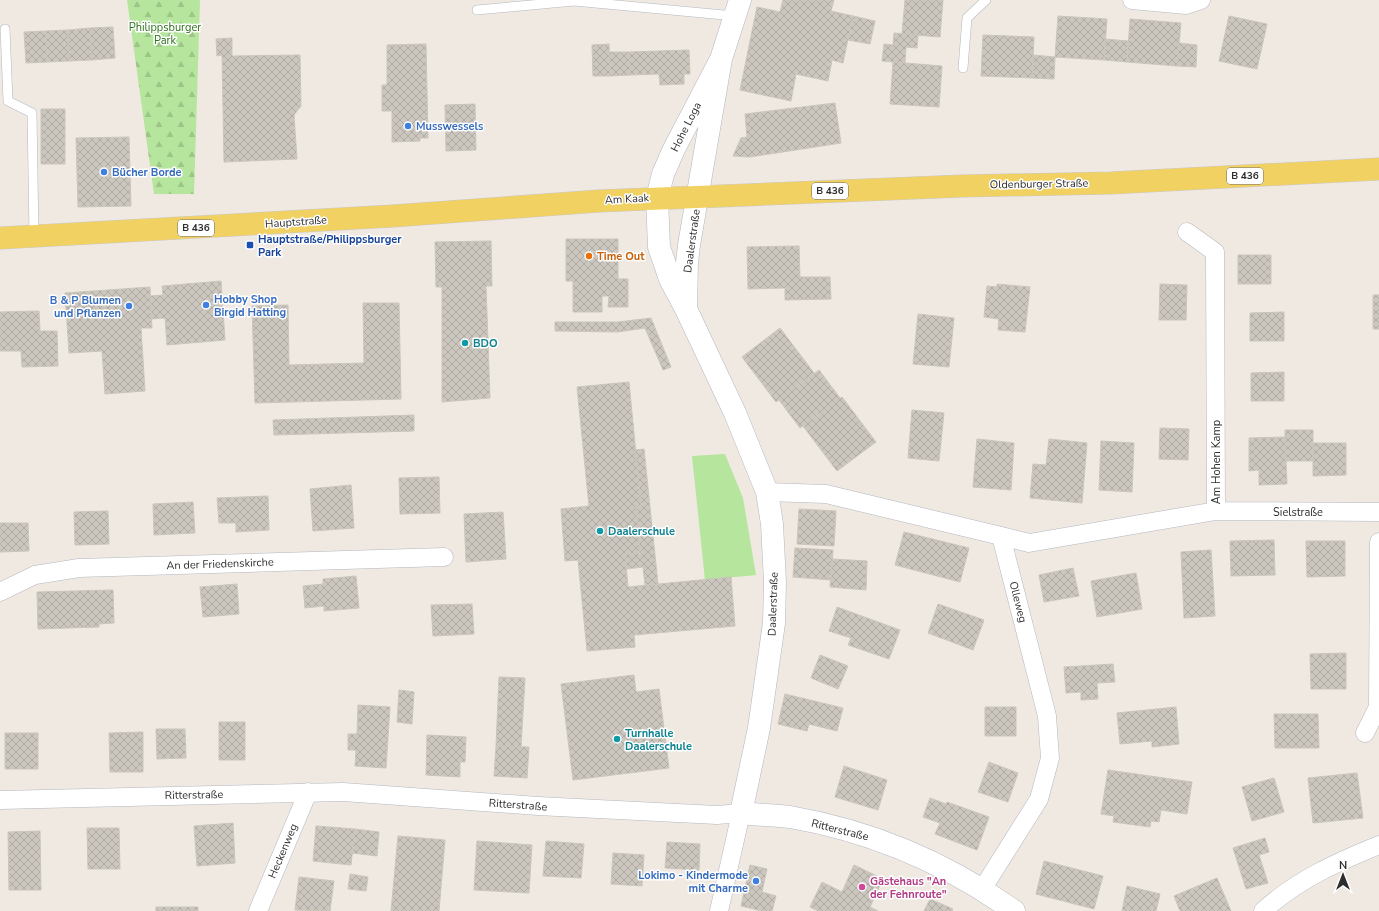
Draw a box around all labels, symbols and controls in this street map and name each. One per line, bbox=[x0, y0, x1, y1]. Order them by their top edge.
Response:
park label: Philippsburger Park bbox=[129, 20, 201, 48]
street label: Hohe Loga bbox=[667, 100, 705, 154]
place label: Musswessels bbox=[416, 119, 483, 134]
marker: Musswessels bbox=[403, 121, 413, 131]
place label: Bücher Borde bbox=[112, 165, 182, 180]
marker: Bücher Borde bbox=[99, 167, 109, 177]
road number: B 436 bbox=[1227, 168, 1263, 184]
street label: Oldenburger Straße bbox=[990, 176, 1089, 192]
road number: B 436 bbox=[812, 183, 848, 199]
street label: Am Kaak bbox=[604, 190, 650, 208]
street label: Daalerstraße bbox=[680, 208, 704, 274]
street label: Hauptstraße bbox=[265, 212, 328, 232]
road number: B 436 bbox=[178, 220, 214, 236]
place label: Hauptstraße/Philippsburger Park bbox=[258, 232, 402, 260]
marker: Hauptstraße/Philippsburger Park bbox=[245, 240, 255, 250]
place label: Time Out bbox=[597, 249, 645, 264]
marker: Time Out bbox=[584, 251, 594, 261]
place label: Hobby Shop Birgid Hatting bbox=[214, 292, 286, 320]
place label: B & P Blumen und Pflanzen bbox=[50, 293, 121, 321]
marker: Hobby Shop Birgid Hatting bbox=[201, 300, 211, 310]
marker: B & P Blumen und Pflanzen bbox=[124, 301, 134, 311]
place label: BDO bbox=[473, 336, 498, 351]
marker: BDO bbox=[460, 338, 470, 348]
street label: Am Hohen Kamp bbox=[1209, 420, 1224, 504]
street label: Sielstraße bbox=[1273, 505, 1323, 520]
place label: Daalerschule bbox=[608, 524, 675, 539]
marker: Daalerschule bbox=[595, 526, 605, 536]
street label: An der Friedenskirche bbox=[166, 555, 274, 573]
street label: Daalerstraße bbox=[764, 572, 782, 636]
street label: Olleweg bbox=[1006, 580, 1030, 624]
place label: Turnhalle Daalerschule bbox=[625, 726, 692, 754]
marker: Turnhalle Daalerschule bbox=[612, 734, 622, 744]
street label: Ritterstraße bbox=[165, 787, 224, 803]
street label: Ritterstraße bbox=[488, 795, 548, 815]
street label: Ritterstraße bbox=[810, 816, 870, 844]
street label: Heckenweg bbox=[265, 821, 301, 881]
north arrow bbox=[1323, 855, 1363, 895]
text: N bbox=[1339, 858, 1347, 873]
place label: Lokimo - Kindermode mit Charme bbox=[638, 868, 748, 896]
place label: Gästehaus "An der Fehnroute" bbox=[870, 874, 947, 902]
marker: Lokimo - Kindermode mit Charme bbox=[751, 876, 761, 886]
marker: Gästehaus "An der Fehnroute" bbox=[857, 882, 867, 892]

